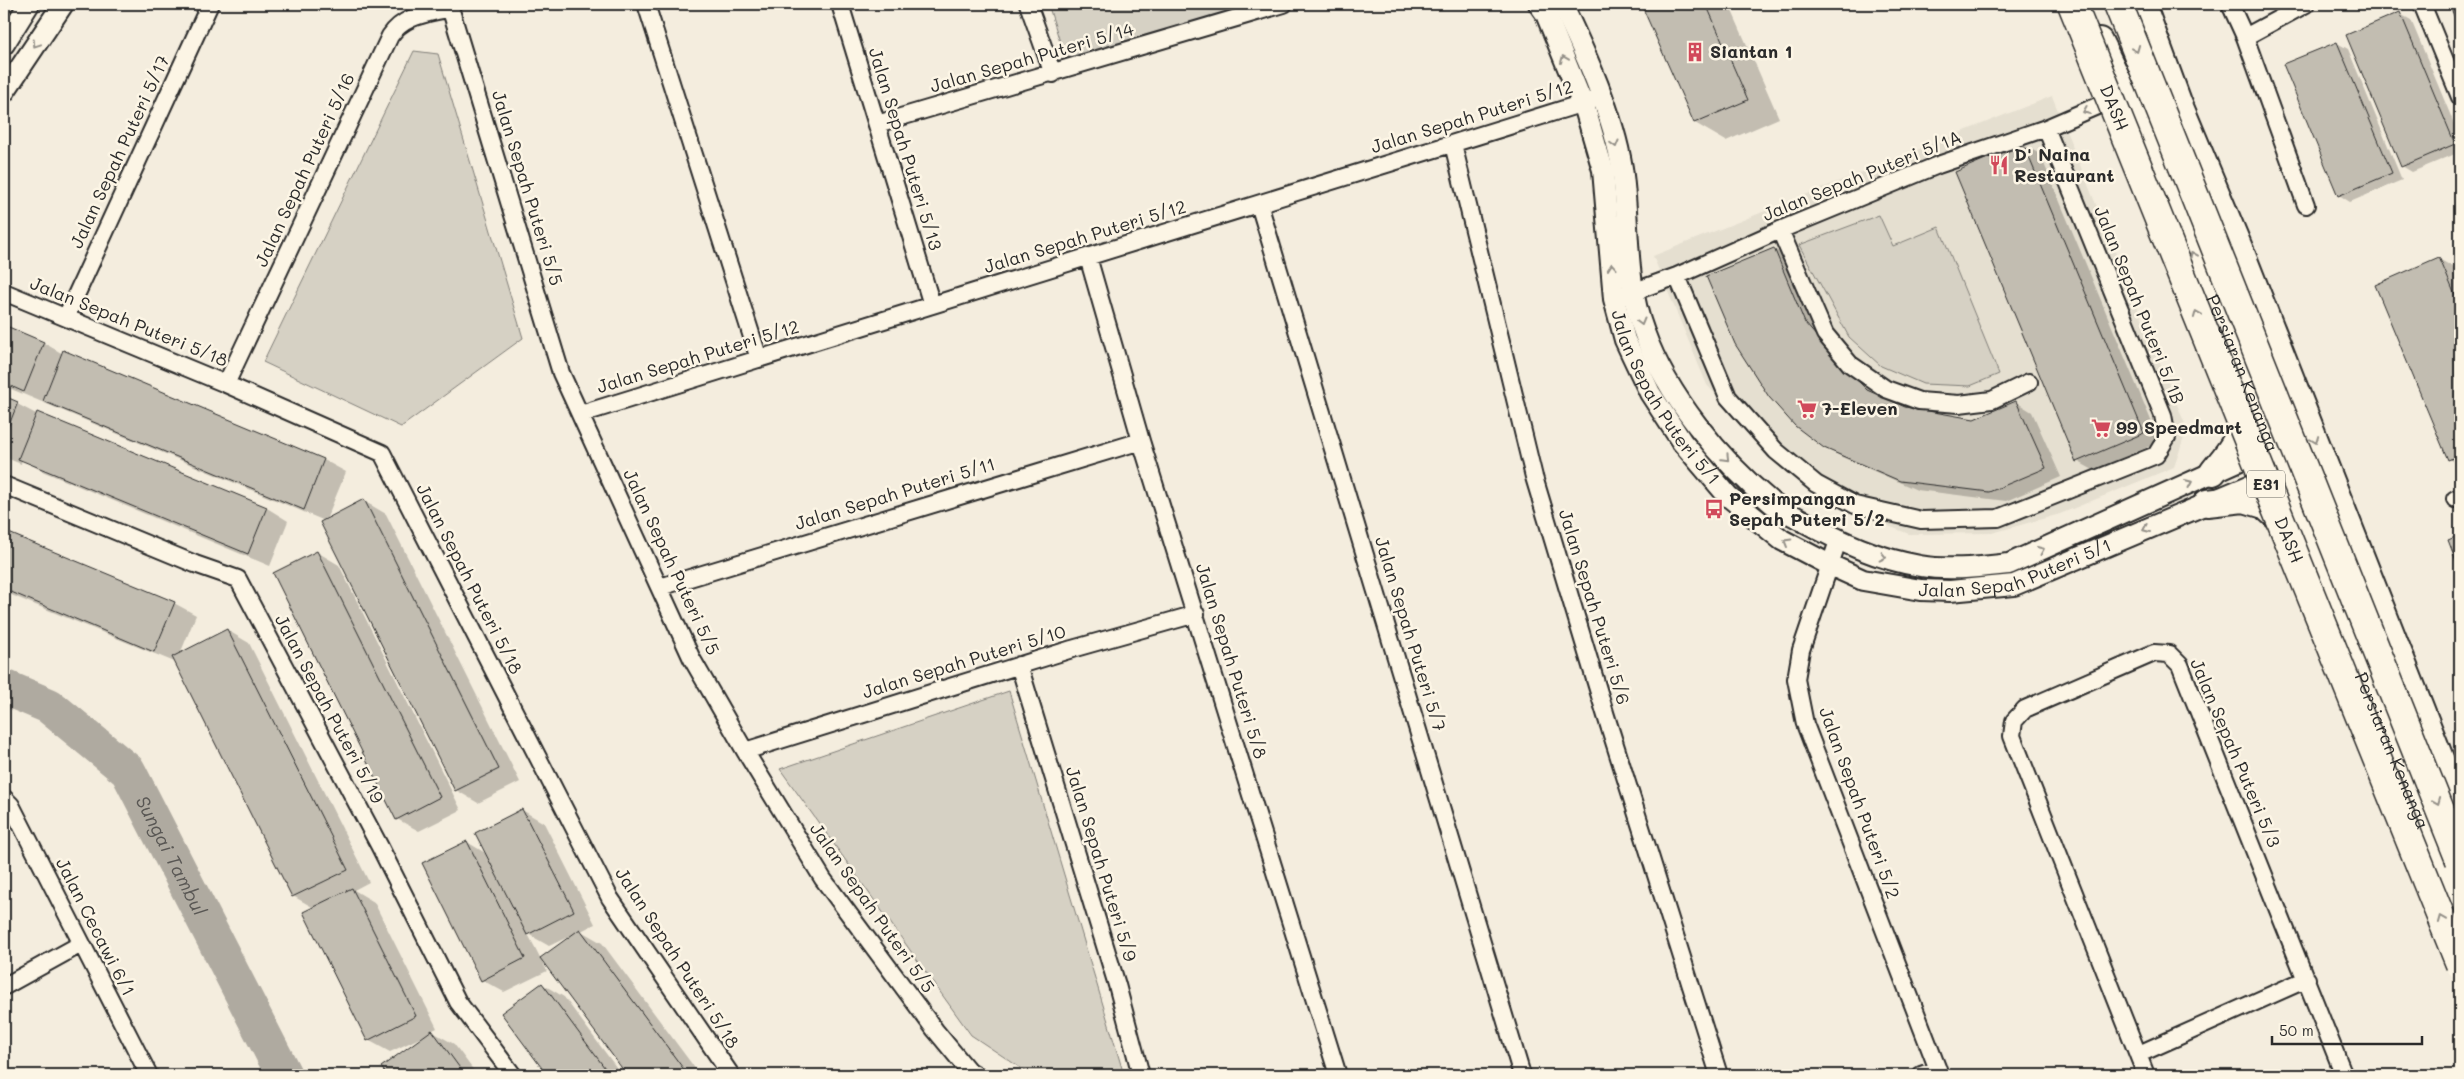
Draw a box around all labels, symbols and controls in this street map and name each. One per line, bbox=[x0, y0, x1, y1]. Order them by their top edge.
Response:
street label: Jalan Sepah Puteri 5/14 bbox=[927, 16, 1137, 98]
one-way arrow bbox=[33, 39, 42, 48]
place label: Siantan 1 bbox=[1710, 39, 1793, 63]
building icon: Siantan 1 bbox=[1684, 41, 1706, 63]
street label: Jalan Sepah Puteri 5/13 bbox=[864, 44, 948, 253]
one-way arrow bbox=[2130, 44, 2141, 53]
street label: Jalan Sepah Puteri 5/17 bbox=[64, 51, 174, 252]
one-way arrow bbox=[1560, 55, 1570, 63]
street label: Jalan Sepah Puteri 5/16 bbox=[249, 69, 360, 270]
street label: Jalan Sepah Puteri 5/12 bbox=[1368, 74, 1576, 158]
street label: DASH bbox=[2095, 81, 2135, 134]
street label: Jalan Sepah Puteri 5/5 bbox=[487, 87, 569, 288]
one-way arrow bbox=[2082, 105, 2091, 116]
street label: Jalan Sepah Puteri 5/1A bbox=[1759, 124, 1965, 226]
one-way arrow bbox=[1610, 140, 1620, 148]
place label: D' Naina Restaurant bbox=[2014, 142, 2114, 187]
restaurant icon: D' Naina Restaurant bbox=[1988, 154, 2010, 176]
street label: Jalan Sepah Puteri 5/12 bbox=[981, 194, 1189, 278]
street label: Jalan Sepah Puteri 5/1B bbox=[2089, 202, 2191, 407]
one-way arrow bbox=[2189, 251, 2200, 260]
one-way arrow bbox=[1606, 263, 1617, 271]
street label: Jalan Sepah Puteri 5/18 bbox=[27, 270, 232, 372]
street label: Persiaran Kenanga bbox=[2201, 291, 2285, 455]
street label: Jalan Sepah Puteri 5/1 bbox=[1606, 307, 1726, 489]
one-way arrow bbox=[2193, 310, 2204, 319]
street label: Jalan Sepah Puteri 5/12 bbox=[594, 314, 802, 398]
one-way arrow bbox=[1635, 318, 1646, 327]
place label: 7-Eleven bbox=[1822, 396, 1898, 420]
supermarket icon: 7-Eleven bbox=[1796, 398, 1818, 420]
place label: 99 Speedmart bbox=[2116, 415, 2242, 439]
supermarket icon: 99 Speedmart bbox=[2090, 417, 2112, 439]
one-way arrow bbox=[2309, 435, 2319, 443]
street label: Jalan Sepah Puteri 5/11 bbox=[792, 451, 998, 535]
one-way arrow bbox=[1720, 453, 1729, 462]
street label: Jalan Sepah Puteri 5/5 bbox=[618, 465, 726, 659]
road number: E31 bbox=[2247, 470, 2285, 498]
one-way arrow bbox=[2184, 478, 2193, 489]
street label: Jalan Sepah Puteri 5/18 bbox=[411, 479, 529, 678]
place label: Persimpangan Sepah Puteri 5/2 bbox=[1729, 486, 1885, 531]
bus stop icon: Persimpangan Sepah Puteri 5/2 bbox=[1703, 498, 1725, 520]
street label: Jalan Sepah Puteri 5/6 bbox=[1554, 506, 1636, 707]
street label: DASH bbox=[2269, 513, 2310, 566]
one-way arrow bbox=[2142, 523, 2151, 533]
street label: Jalan Sepah Puteri 5/1 bbox=[1918, 532, 2115, 602]
street label: Jalan Sepah Puteri 5/7 bbox=[1370, 534, 1452, 734]
one-way arrow bbox=[1784, 538, 1793, 548]
one-way arrow bbox=[2036, 545, 2045, 556]
one-way arrow bbox=[1879, 551, 1888, 562]
street label: Jalan Sepah Puteri 5/8 bbox=[1191, 560, 1273, 761]
street label: Jalan Sepah Puteri 5/19 bbox=[270, 610, 390, 808]
street label: Jalan Sepah Puteri 5/10 bbox=[859, 619, 1068, 703]
street label: Jalan Sepah Puteri 5/3 bbox=[2185, 655, 2287, 851]
street label: Persiaran Kenanga bbox=[2350, 669, 2436, 833]
street label: Jalan Sepah Puteri 5/2 bbox=[1814, 704, 1906, 902]
street label: Jalan Sepah Puteri 5/9 bbox=[1061, 763, 1143, 965]
water label: Sungai Tambul bbox=[131, 791, 213, 919]
one-way arrow bbox=[2430, 796, 2441, 805]
street label: Jalan Sepah Puteri 5/5 bbox=[805, 818, 941, 997]
street label: Jalan Cecawi 6/1 bbox=[51, 853, 141, 1000]
street label: Jalan Sepah Puteri 5/18 bbox=[610, 862, 745, 1053]
one-way arrow bbox=[2437, 915, 2448, 924]
scale bar bbox=[2272, 1014, 2422, 1046]
text: 50 m bbox=[2279, 1020, 2314, 1040]

